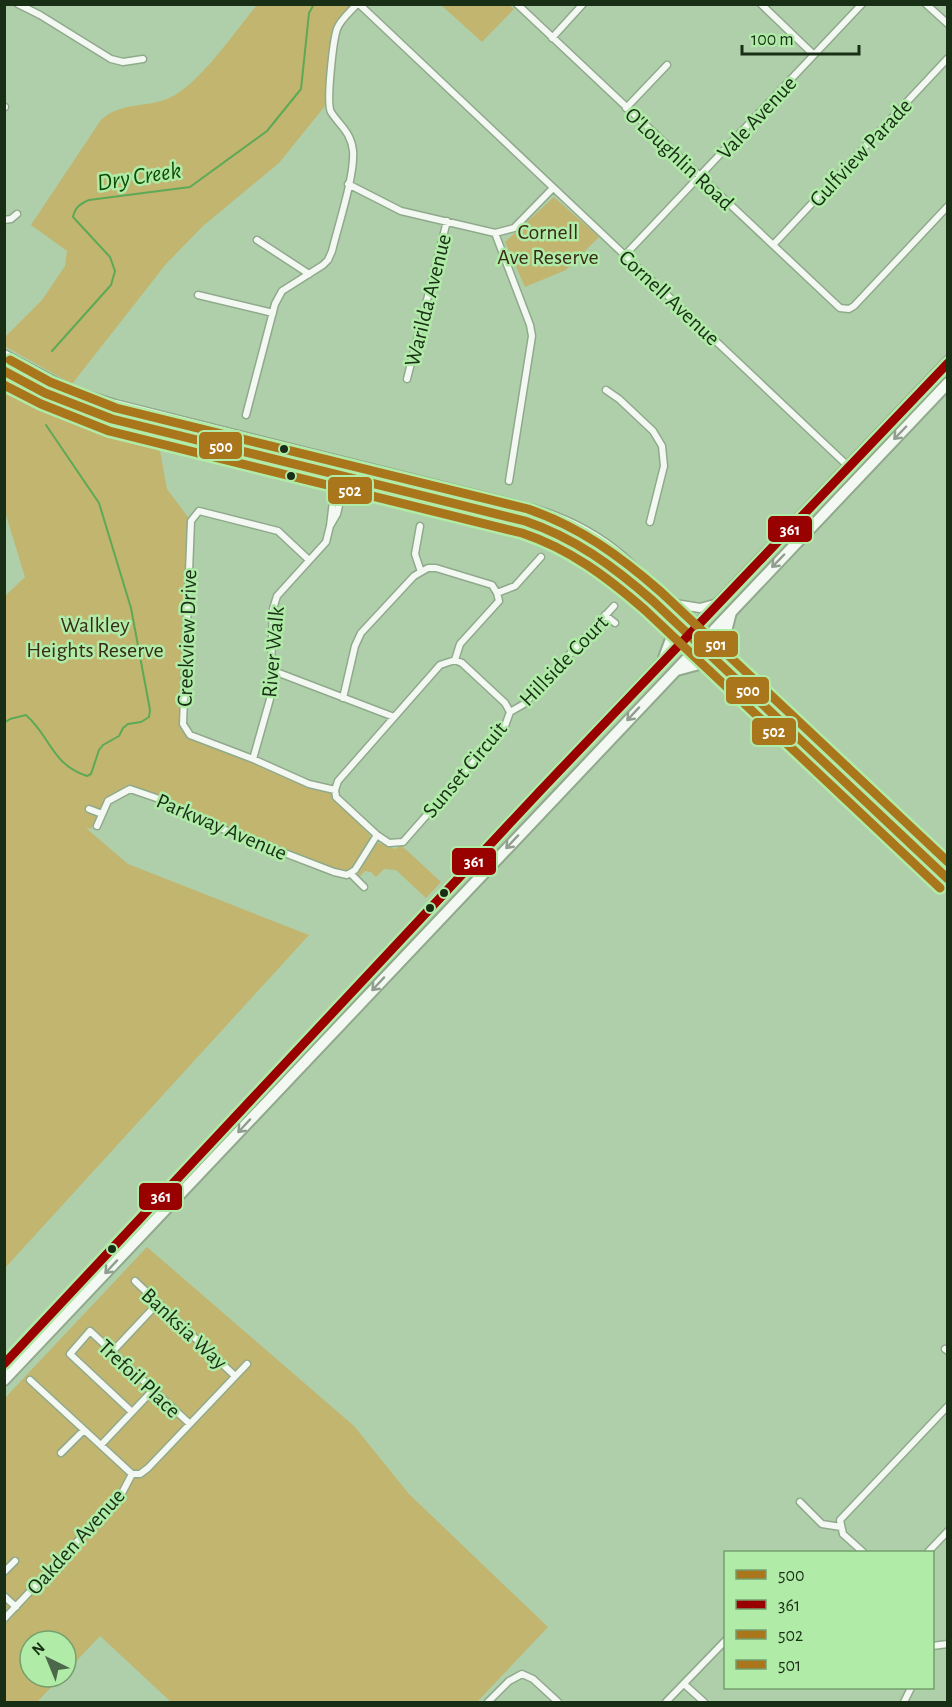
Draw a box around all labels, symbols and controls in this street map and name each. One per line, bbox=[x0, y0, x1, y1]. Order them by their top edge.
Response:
scale bar bbox=[742, 18, 859, 56]
text: 100 m bbox=[751, 31, 794, 49]
street label: Vale Avenue bbox=[713, 72, 800, 163]
street label: Gulfview Parade bbox=[805, 94, 916, 211]
street label: O'Loughlin Road bbox=[621, 103, 738, 214]
water label: Dry Creek bbox=[95, 158, 183, 195]
park label: Cornell Ave Reserve bbox=[497, 221, 599, 268]
street label: Warilda Avenue bbox=[401, 232, 455, 369]
street label: Cornell Avenue bbox=[615, 246, 724, 350]
one-way arrow bbox=[893, 425, 907, 440]
line badge: 500 bbox=[198, 431, 243, 460]
text: 500 bbox=[209, 439, 233, 455]
unlabelled marker bbox=[278, 443, 290, 455]
unlabelled marker bbox=[285, 470, 297, 482]
line badge: 502 bbox=[327, 476, 373, 505]
text: 502 bbox=[339, 483, 362, 499]
line badge: 361 bbox=[767, 515, 813, 543]
text: 361 bbox=[780, 522, 800, 538]
one-way arrow bbox=[771, 553, 785, 568]
street label: Creekview Drive bbox=[174, 569, 200, 707]
street label: River Walk bbox=[258, 606, 288, 699]
street label: Hillside Court bbox=[515, 611, 612, 710]
park label: Walkley Heights Reserve bbox=[26, 614, 164, 661]
line badge: 501 bbox=[693, 630, 739, 658]
text: 501 bbox=[705, 637, 727, 653]
line badge: 500 bbox=[725, 676, 770, 705]
text: 500 bbox=[736, 683, 760, 699]
one-way arrow bbox=[626, 706, 640, 721]
line badge: 502 bbox=[751, 717, 797, 746]
street label: Sunset Circuit bbox=[419, 718, 511, 822]
text: 502 bbox=[763, 724, 786, 740]
street label: Parkway Avenue bbox=[153, 790, 290, 864]
one-way arrow bbox=[505, 834, 519, 849]
line badge: 361 bbox=[451, 847, 497, 876]
text: 361 bbox=[464, 854, 484, 870]
unlabelled marker bbox=[438, 887, 450, 899]
unlabelled marker bbox=[424, 902, 436, 914]
one-way arrow bbox=[371, 976, 385, 991]
one-way arrow bbox=[237, 1118, 252, 1133]
line badge: 361 bbox=[138, 1182, 183, 1211]
text: 361 bbox=[151, 1189, 171, 1205]
unlabelled marker bbox=[106, 1243, 118, 1255]
one-way arrow bbox=[103, 1260, 118, 1275]
street label: Banksia Way bbox=[137, 1284, 232, 1374]
street label: Trefoil Place bbox=[94, 1335, 185, 1422]
street label: Oakden Avenue bbox=[23, 1484, 129, 1599]
legend bbox=[724, 1551, 934, 1689]
text: 500 bbox=[778, 1567, 805, 1585]
text: 361 bbox=[778, 1597, 800, 1615]
text: 502 bbox=[778, 1627, 803, 1645]
north arrow bbox=[18, 1629, 78, 1689]
text: N bbox=[29, 1639, 48, 1658]
text: 501 bbox=[778, 1657, 801, 1675]

